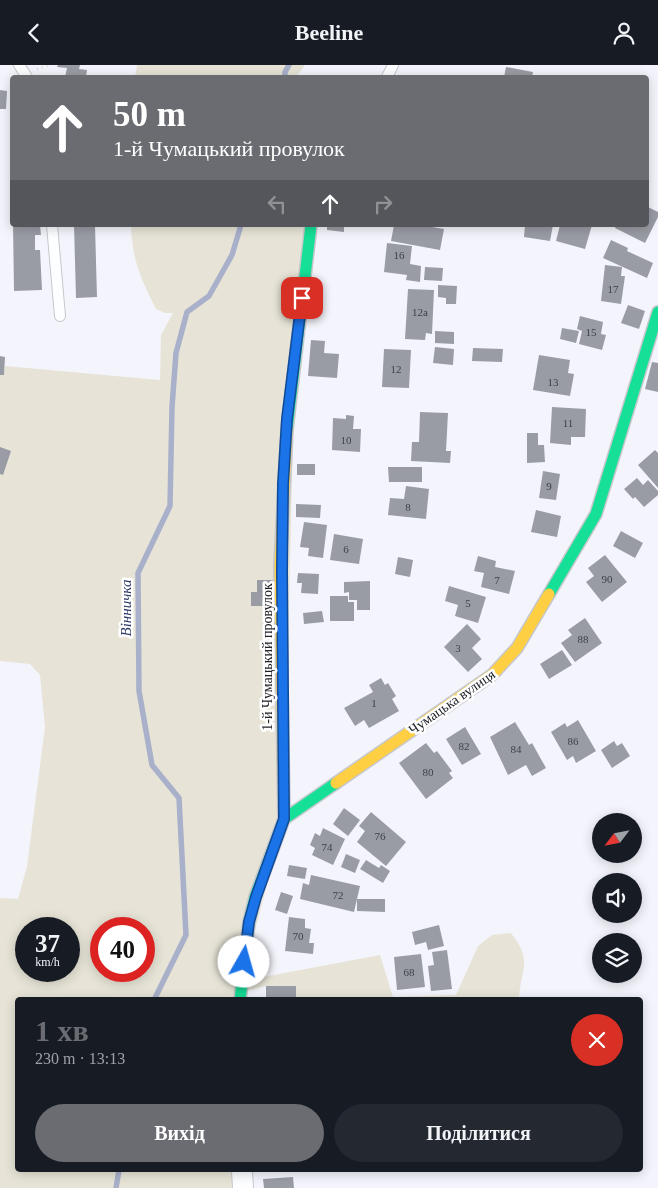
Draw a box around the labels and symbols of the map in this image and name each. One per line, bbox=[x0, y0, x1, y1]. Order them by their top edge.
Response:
house number: 16 bbox=[394, 249, 405, 261]
pin bbox=[281, 277, 323, 319]
house number: 17 bbox=[608, 283, 619, 295]
house number: 12а bbox=[412, 306, 428, 318]
house number: 15 bbox=[586, 326, 597, 338]
house number: 12 bbox=[391, 363, 402, 375]
house number: 13 bbox=[548, 376, 559, 388]
house number: 11 bbox=[563, 417, 573, 429]
house number: 10 bbox=[341, 434, 352, 446]
house number: 9 bbox=[546, 480, 552, 492]
house number: 8 bbox=[405, 501, 411, 513]
house number: 6 bbox=[343, 543, 349, 555]
house number: 90 bbox=[602, 573, 613, 585]
house number: 7 bbox=[494, 574, 500, 586]
water label: Вінничка bbox=[118, 579, 134, 637]
street label: 1-й Чумацький провулок bbox=[260, 583, 275, 731]
house number: 5 bbox=[465, 597, 471, 609]
house number: 88 bbox=[578, 633, 589, 645]
house number: 3 bbox=[455, 642, 461, 654]
street label: Чумацька вулиця bbox=[406, 666, 499, 737]
house number: 1 bbox=[371, 697, 377, 709]
house number: 86 bbox=[568, 735, 579, 747]
house number: 82 bbox=[459, 740, 470, 752]
house number: 84 bbox=[511, 743, 522, 755]
house number: 80 bbox=[423, 766, 434, 778]
north arrow bbox=[592, 813, 642, 863]
house number: 76 bbox=[375, 830, 386, 842]
house number: 74 bbox=[322, 841, 333, 853]
house number: 72 bbox=[333, 889, 344, 901]
speed limit sign: 40 bbox=[90, 917, 155, 982]
house number: 70 bbox=[293, 930, 304, 942]
position arrow bbox=[217, 935, 269, 987]
house number: 68 bbox=[404, 966, 415, 978]

